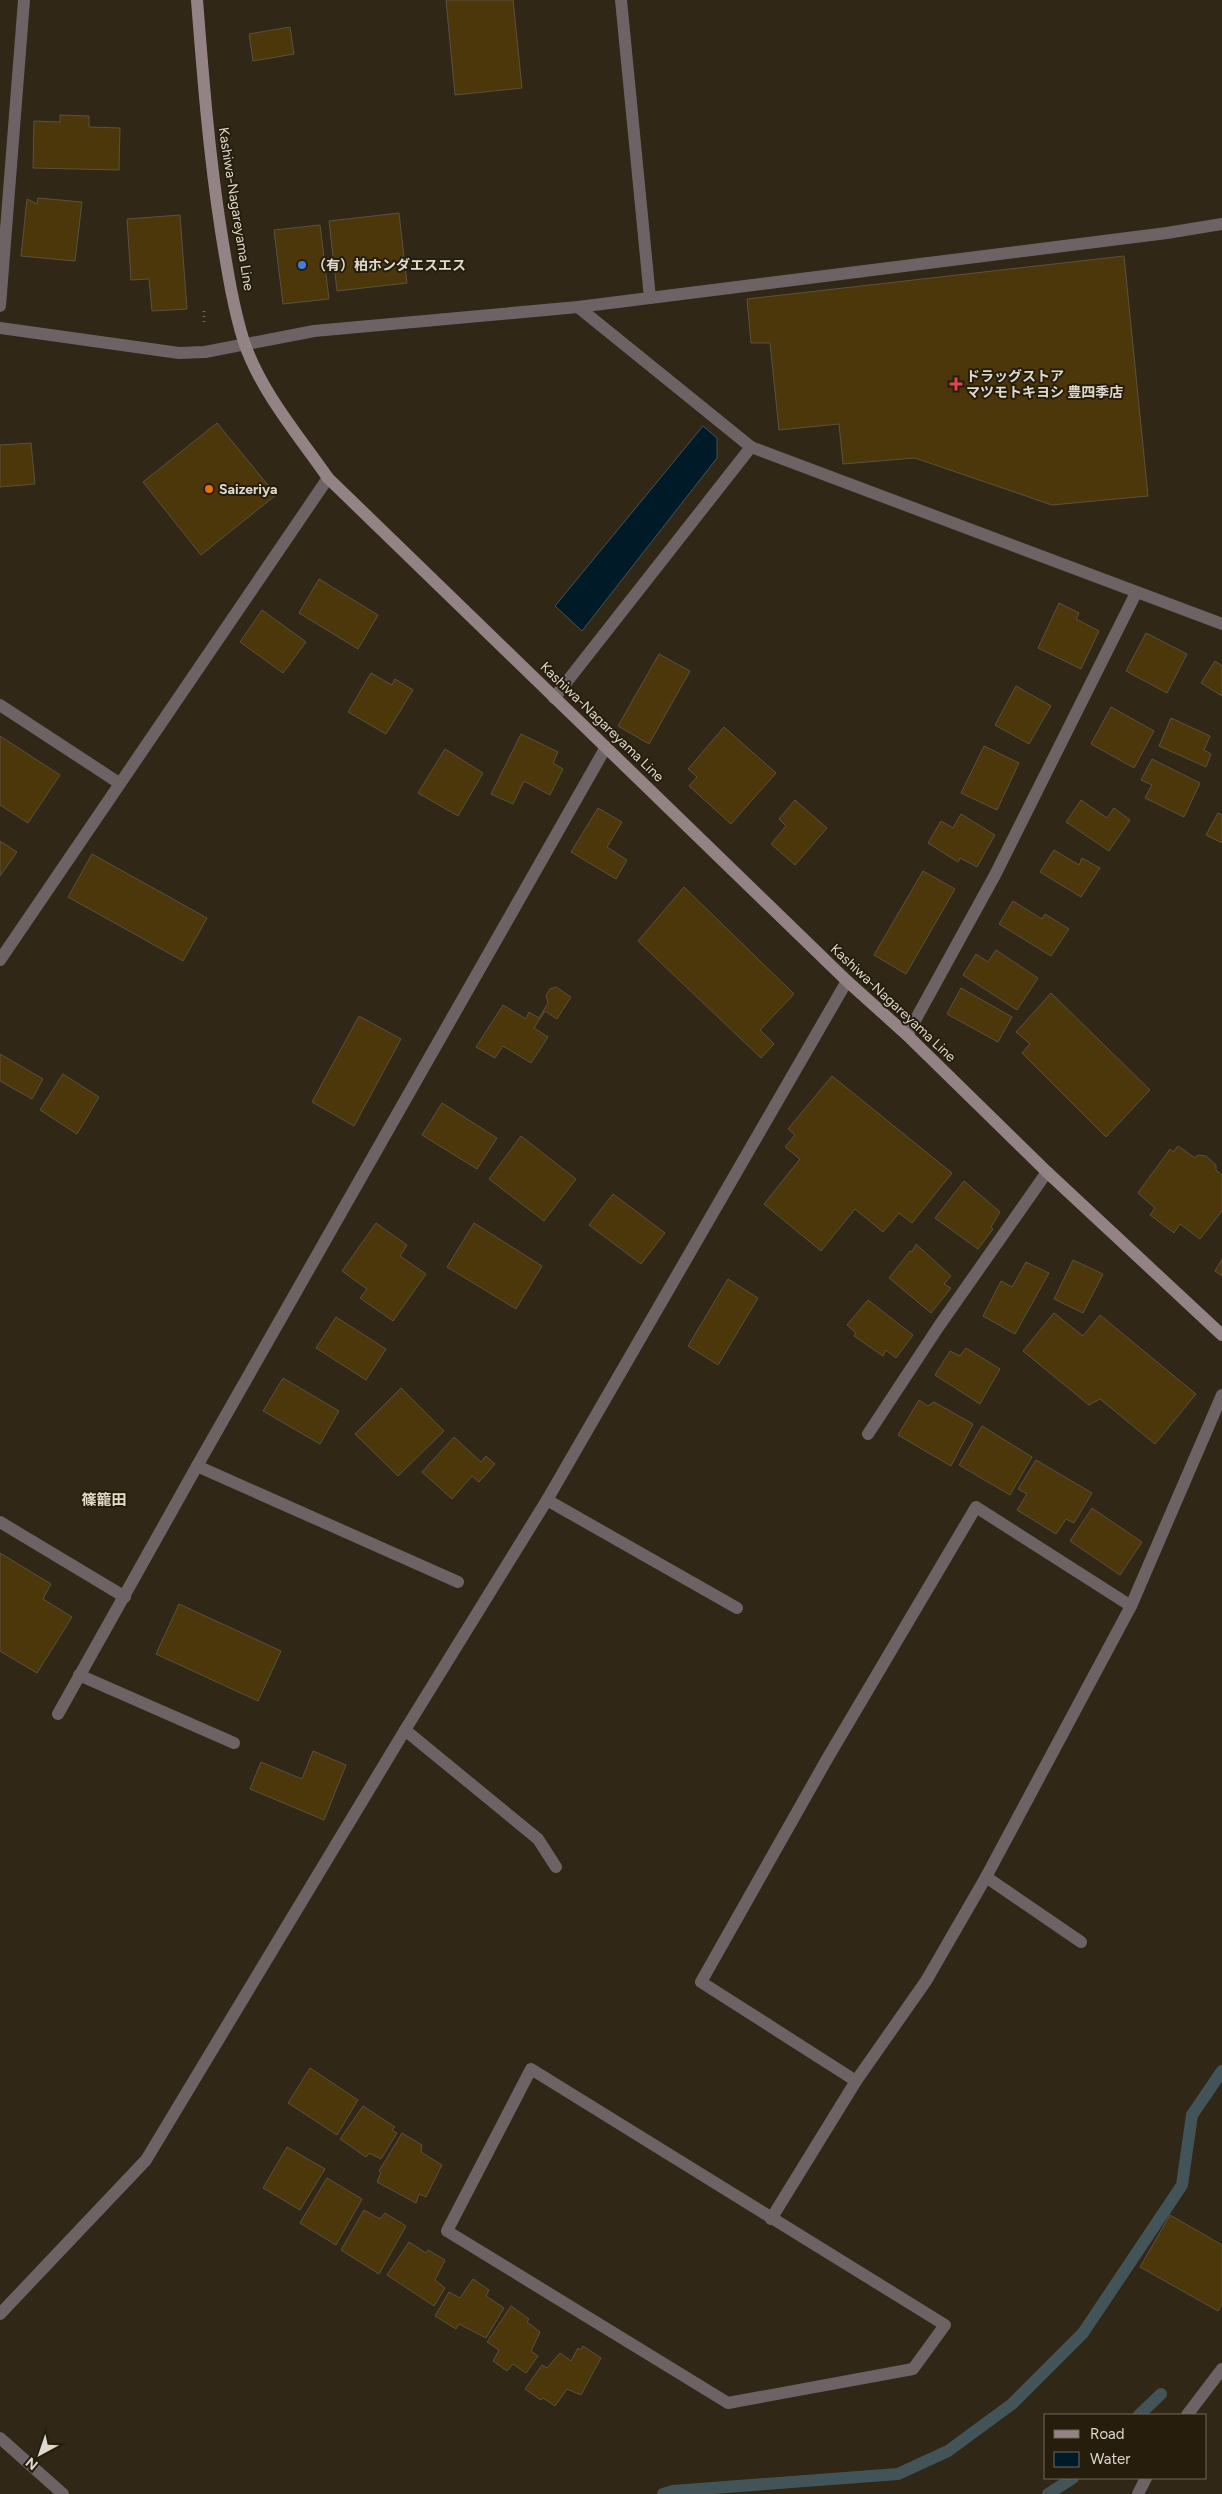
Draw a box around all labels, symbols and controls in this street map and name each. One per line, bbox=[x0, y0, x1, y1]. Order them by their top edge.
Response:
street label: Kashiwa-Nagareyama Line bbox=[215, 126, 257, 292]
place label: （有）柏ホンダエスエス bbox=[312, 257, 466, 274]
marker: （有）柏ホンダエスエス bbox=[296, 259, 308, 271]
place label: ドラッグストア マツモトキヨシ 豊四季店 bbox=[966, 368, 1123, 401]
marker: ドラッグストア マツモトキヨシ 豊四季店 bbox=[950, 378, 962, 390]
place label: Saizeriya bbox=[219, 481, 277, 498]
marker: Saizeriya bbox=[203, 483, 215, 495]
street label: Kashiwa-Nagareyama Line bbox=[537, 658, 668, 786]
street label: Kashiwa-Nagareyama Line bbox=[827, 940, 959, 1066]
district label: 篠籠田 bbox=[81, 1491, 127, 1509]
legend bbox=[1044, 2414, 1207, 2479]
text: Road bbox=[1090, 2425, 1125, 2443]
north arrow bbox=[15, 2429, 65, 2479]
text: Water bbox=[1090, 2450, 1130, 2468]
text: N bbox=[22, 2454, 42, 2474]

